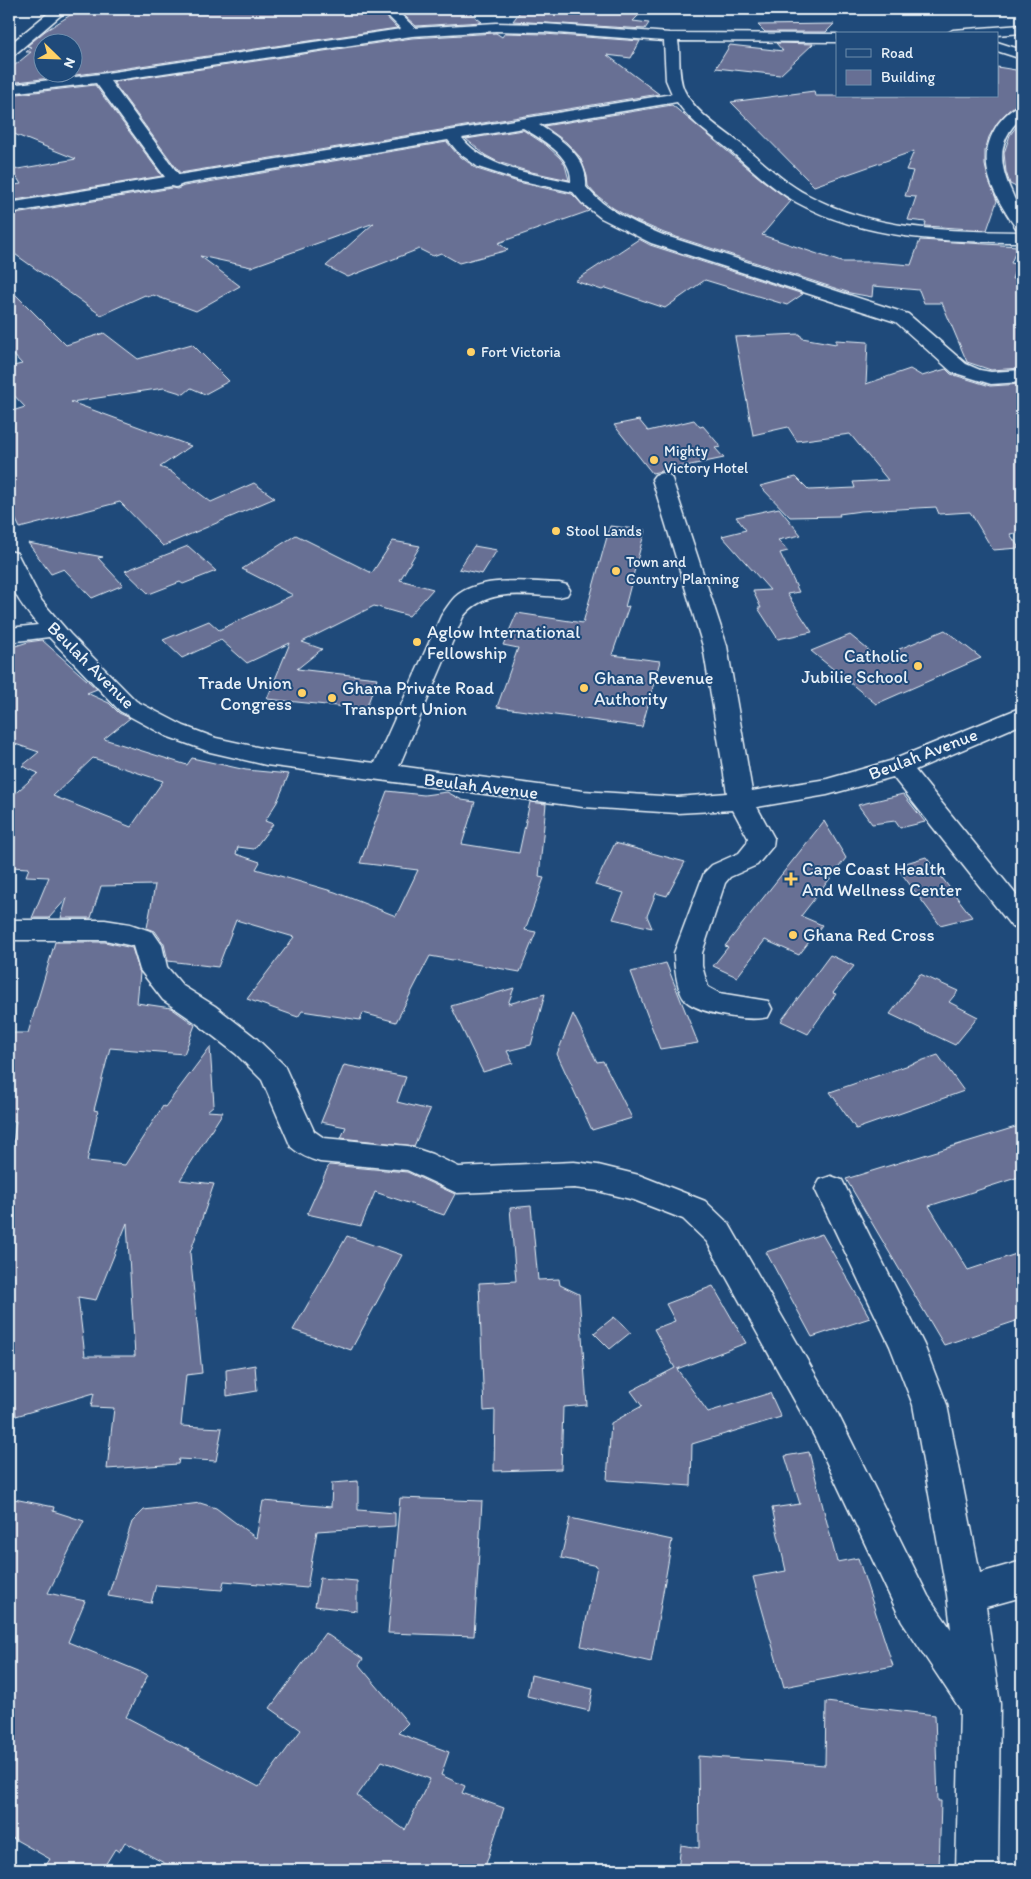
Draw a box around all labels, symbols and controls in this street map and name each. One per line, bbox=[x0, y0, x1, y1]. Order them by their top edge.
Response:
north arrow bbox=[32, 32, 82, 82]
legend bbox=[836, 32, 998, 98]
text: Road bbox=[881, 44, 914, 62]
text: N bbox=[60, 55, 79, 71]
text: Building bbox=[881, 68, 935, 86]
place label: Fort Victoria bbox=[481, 343, 561, 361]
marker: Fort Victoria bbox=[465, 346, 477, 358]
place label: Mighty Victory Hotel bbox=[664, 442, 749, 477]
marker: Mighty Victory Hotel bbox=[648, 454, 660, 466]
place label: Stool Lands bbox=[566, 522, 642, 540]
marker: Stool Lands bbox=[550, 525, 562, 537]
place label: Town and Country Planning bbox=[626, 553, 739, 588]
marker: Town and Country Planning bbox=[610, 565, 622, 577]
street label: Beulah Avenue bbox=[43, 617, 139, 713]
place label: Aglow International Fellowship bbox=[427, 621, 580, 664]
marker: Aglow International Fellowship bbox=[411, 636, 423, 648]
place label: Catholic Jubilie School bbox=[801, 645, 908, 688]
marker: Catholic Jubilie School bbox=[912, 660, 924, 672]
place label: Ghana Revenue Authority bbox=[594, 667, 713, 710]
place label: Trade Union Congress bbox=[198, 672, 292, 715]
place label: Ghana Private Road Transport Union bbox=[342, 677, 494, 720]
marker: Ghana Revenue Authority bbox=[578, 682, 590, 694]
marker: Trade Union Congress bbox=[296, 687, 308, 699]
marker: Ghana Private Road Transport Union bbox=[326, 692, 338, 704]
street label: Beulah Avenue bbox=[865, 723, 981, 785]
street label: Beulah Avenue bbox=[423, 768, 539, 804]
place label: Cape Coast Health And Wellness Center bbox=[802, 858, 962, 901]
marker: Cape Coast Health And Wellness Center bbox=[784, 872, 798, 886]
place label: Ghana Red Cross bbox=[803, 924, 935, 946]
marker: Ghana Red Cross bbox=[787, 929, 799, 941]

